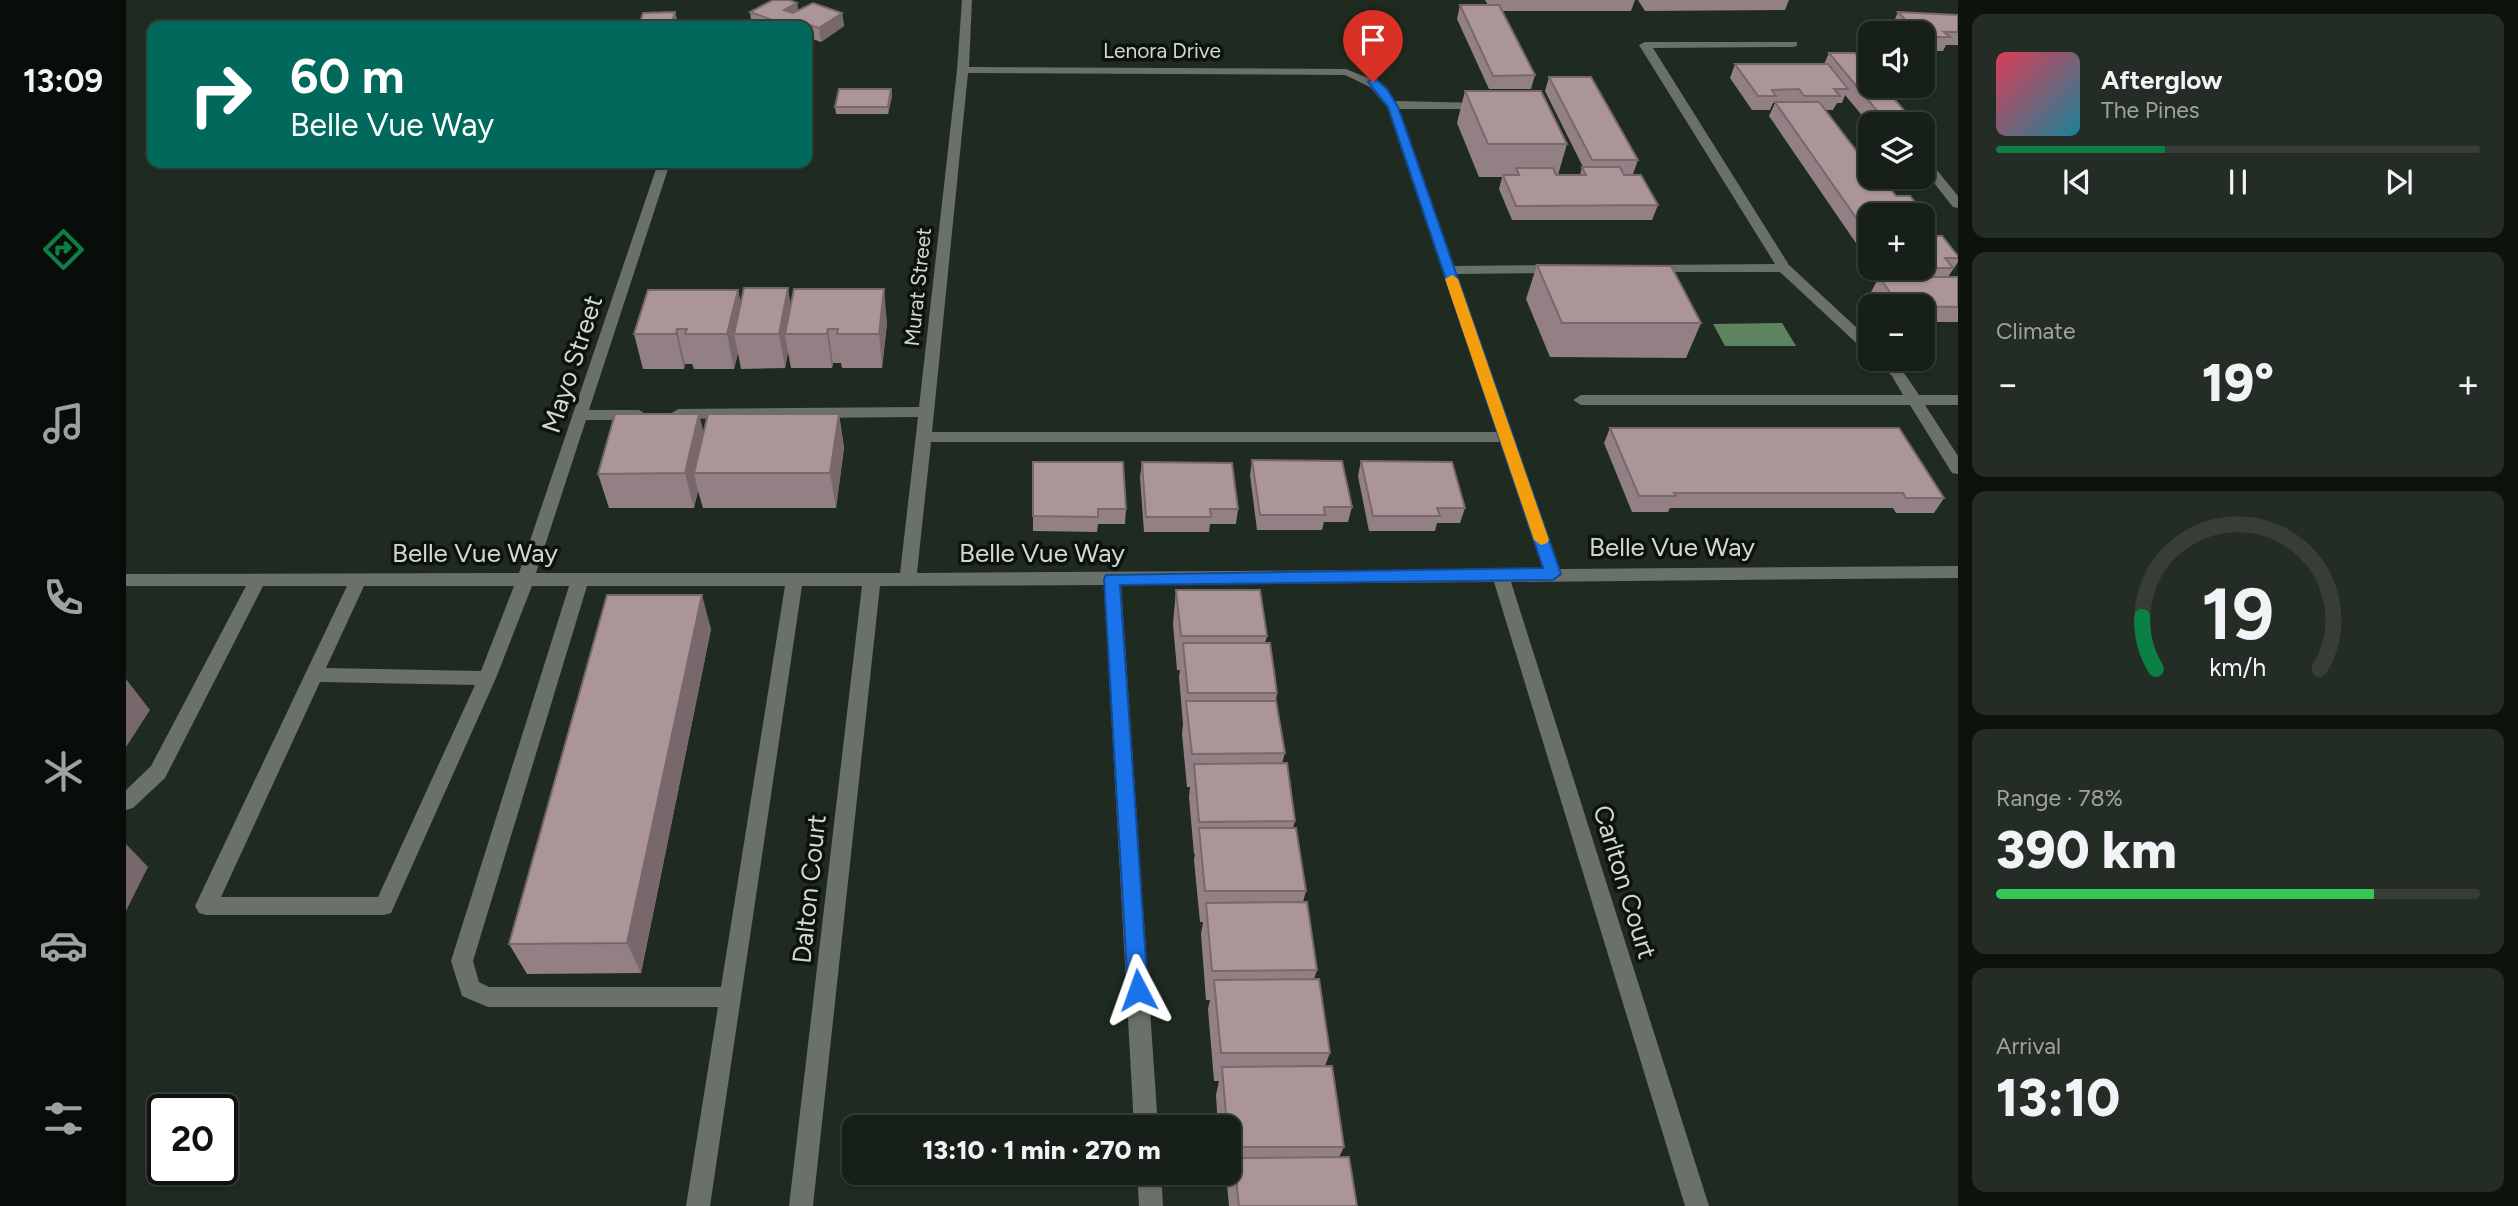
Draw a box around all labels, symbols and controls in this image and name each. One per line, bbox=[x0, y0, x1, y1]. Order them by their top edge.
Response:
pin bbox=[1343, 10, 1403, 82]
icon: arrive bbox=[1354, 21, 1392, 59]
map controls bbox=[1858, 21, 1935, 371]
button: sound bbox=[1858, 21, 1935, 98]
street label: Lenora Drive bbox=[1103, 38, 1221, 63]
text: 60 m bbox=[290, 46, 405, 105]
icon: right bbox=[175, 49, 266, 140]
text: 13:09 bbox=[23, 62, 103, 100]
text: Afterglow bbox=[2101, 64, 2223, 96]
text: The Pines bbox=[2101, 96, 2200, 124]
text: Belle Vue Way bbox=[290, 106, 494, 144]
button: layers bbox=[1858, 112, 1935, 189]
icon: previous bbox=[2058, 163, 2096, 201]
icon: pause bbox=[2219, 163, 2257, 201]
icon: next bbox=[2380, 163, 2418, 201]
button: + bbox=[1858, 203, 1935, 280]
icon: directions bbox=[39, 225, 88, 274]
street label: Murat Street bbox=[899, 226, 936, 348]
street label: Mayo Street bbox=[535, 291, 609, 437]
button: − bbox=[1858, 294, 1935, 371]
text: Climate bbox=[1996, 317, 2075, 345]
text: 19° bbox=[2202, 352, 2274, 414]
text: − bbox=[1996, 361, 2020, 407]
text: + bbox=[2456, 361, 2480, 407]
icon: music bbox=[39, 399, 88, 448]
street label: Belle Vue Way bbox=[1589, 531, 1755, 563]
street label: Belle Vue Way bbox=[392, 537, 558, 569]
street label: Belle Vue Way bbox=[959, 537, 1125, 569]
text: 19 bbox=[2202, 570, 2274, 657]
icon: phone bbox=[39, 573, 88, 622]
text: km/h bbox=[2209, 652, 2267, 682]
icon: climate bbox=[39, 747, 88, 796]
text: Range · 78% bbox=[1996, 784, 2123, 812]
street label: Carlton Court bbox=[1586, 801, 1664, 963]
street label: Dalton Court bbox=[785, 813, 833, 965]
text: 390 km bbox=[1996, 819, 2177, 881]
icon: car bbox=[39, 921, 88, 970]
position arrow bbox=[1101, 953, 1175, 1027]
text: Arrival bbox=[1996, 1032, 2061, 1060]
text: 13:10 bbox=[1996, 1067, 2120, 1129]
icon: filters bbox=[39, 1094, 88, 1143]
speed limit sign: 20 bbox=[147, 1094, 238, 1185]
text: 13:10 · 1 min · 270 m bbox=[922, 1134, 1161, 1166]

